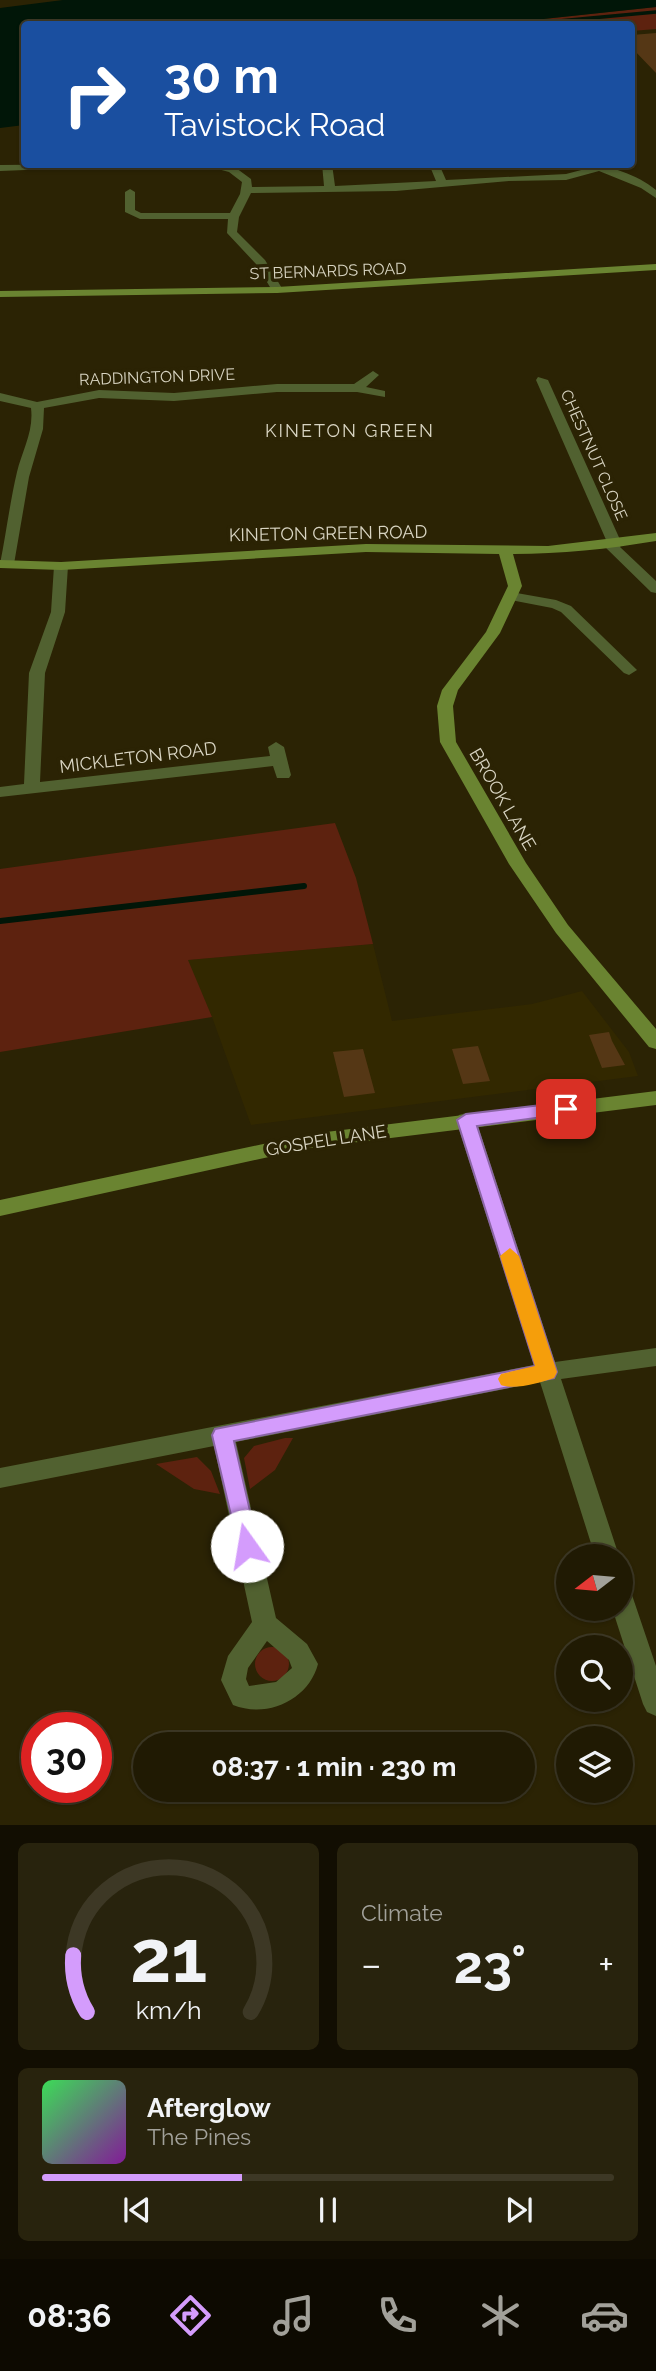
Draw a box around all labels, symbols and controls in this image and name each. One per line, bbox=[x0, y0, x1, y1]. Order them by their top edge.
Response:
text: 30 m bbox=[164, 47, 279, 104]
icon: right bbox=[49, 49, 140, 140]
text: Tavistock Road bbox=[164, 106, 386, 143]
street label: ST BERNARDS ROAD bbox=[249, 259, 407, 283]
street label: RADDINGTON DRIVE bbox=[79, 365, 236, 389]
street label: CHESTNUT CLOSE bbox=[557, 387, 631, 524]
district label: KINETON GREEN bbox=[265, 420, 435, 441]
street label: KINETON GREEN ROAD bbox=[229, 521, 427, 545]
street label: MICKLETON ROAD bbox=[58, 737, 218, 777]
street label: BROOK LANE bbox=[465, 744, 541, 854]
pin bbox=[536, 1079, 596, 1139]
icon: arrive bbox=[547, 1090, 585, 1128]
street label: GOSPEL LANE bbox=[264, 1120, 388, 1160]
position arrow bbox=[210, 1509, 284, 1583]
north arrow bbox=[556, 1544, 634, 1620]
map controls bbox=[556, 1544, 633, 1803]
button: search bbox=[556, 1635, 633, 1712]
speed limit sign: 30 bbox=[21, 1712, 112, 1803]
button: layers bbox=[556, 1726, 633, 1803]
text: 08:37 · 1 min · 230 m bbox=[211, 1752, 457, 1782]
text: Climate bbox=[361, 1899, 443, 1926]
text: 21 bbox=[130, 1915, 207, 2000]
text: 23° bbox=[454, 1934, 526, 1995]
text: − bbox=[361, 1942, 381, 1987]
text: + bbox=[598, 1942, 614, 1987]
text: km/h bbox=[136, 1995, 201, 2025]
text: Afterglow bbox=[147, 2093, 271, 2123]
text: The Pines bbox=[147, 2123, 251, 2150]
icon: previous bbox=[118, 2191, 156, 2229]
icon: pause bbox=[309, 2191, 347, 2229]
icon: next bbox=[500, 2191, 538, 2229]
icon: directions bbox=[166, 2291, 215, 2340]
icon: music bbox=[269, 2291, 318, 2340]
icon: phone bbox=[373, 2291, 422, 2340]
icon: climate bbox=[476, 2291, 525, 2340]
icon: car bbox=[580, 2291, 629, 2340]
text: 08:36 bbox=[27, 2297, 111, 2334]

